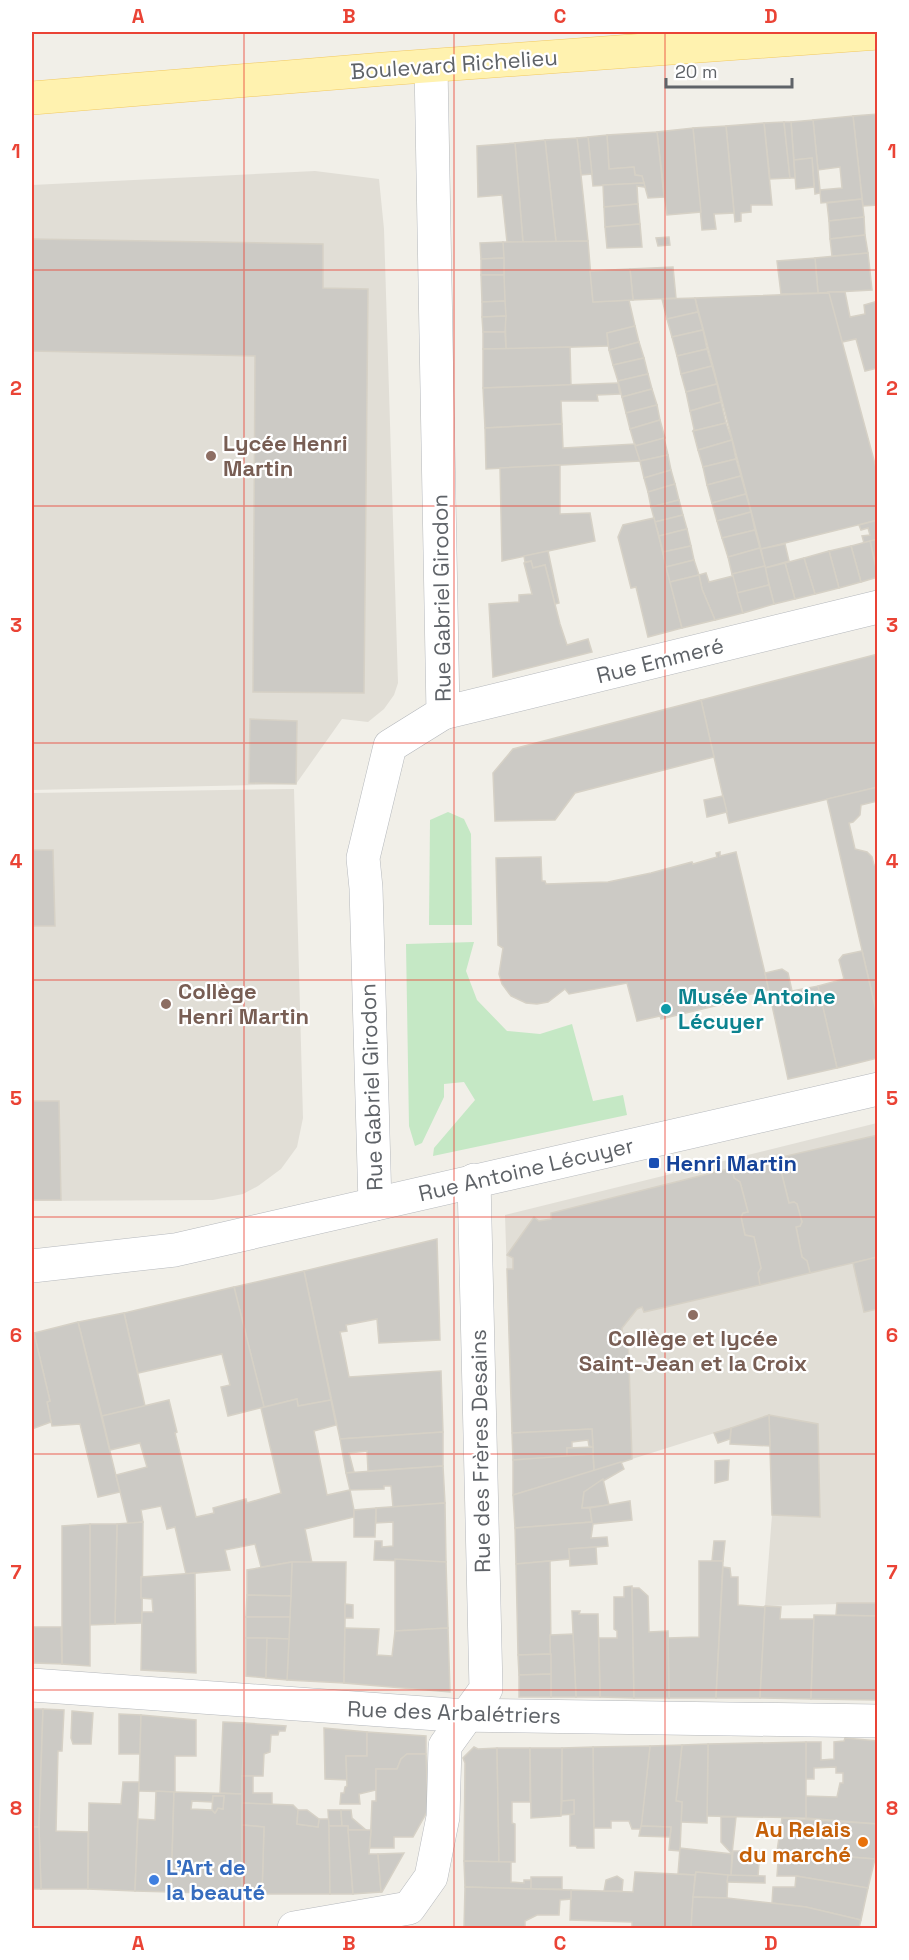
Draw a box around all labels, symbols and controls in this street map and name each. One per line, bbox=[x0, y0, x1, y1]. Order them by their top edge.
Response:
text: A bbox=[132, 3, 145, 29]
text: B bbox=[342, 3, 356, 29]
text: C bbox=[554, 3, 567, 29]
text: D bbox=[764, 3, 778, 29]
street label: Boulevard Richelieu bbox=[349, 43, 559, 85]
scale bar bbox=[666, 51, 792, 89]
text: 20 m bbox=[675, 60, 718, 83]
text: 1 bbox=[11, 138, 21, 164]
text: 1 bbox=[887, 138, 897, 164]
text: 2 bbox=[10, 375, 22, 401]
text: 2 bbox=[886, 375, 898, 401]
place label: Lycée Henri Martin bbox=[223, 429, 348, 482]
marker: Lycée Henri Martin bbox=[204, 449, 218, 463]
street label: Rue Gabriel Girodon bbox=[425, 494, 457, 702]
text: 3 bbox=[10, 612, 22, 638]
text: 3 bbox=[886, 612, 898, 638]
street label: Rue Emmeré bbox=[593, 631, 727, 689]
text: 4 bbox=[10, 848, 23, 874]
text: 4 bbox=[886, 848, 899, 874]
place label: Collège Henri Martin bbox=[178, 977, 309, 1030]
place label: Musée Antoine Lécuyer bbox=[678, 982, 836, 1035]
street label: Rue Gabriel Girodon bbox=[353, 983, 389, 1191]
marker: Collège Henri Martin bbox=[159, 997, 173, 1011]
marker: Musée Antoine Lécuyer bbox=[659, 1002, 673, 1016]
text: 5 bbox=[10, 1085, 22, 1111]
text: 5 bbox=[886, 1085, 898, 1111]
street label: Rue Antoine Lécuyer bbox=[416, 1131, 636, 1207]
place label: Henri Martin bbox=[666, 1149, 797, 1177]
marker: Henri Martin bbox=[647, 1156, 661, 1170]
marker: Collège et lycée Saint-Jean et la Croix bbox=[686, 1308, 700, 1322]
text: 6 bbox=[10, 1322, 22, 1348]
text: 6 bbox=[886, 1322, 898, 1348]
place label: Collège et lycée Saint-Jean et la Croix bbox=[579, 1324, 807, 1377]
street label: Rue des Frères Desains bbox=[464, 1329, 496, 1573]
text: 7 bbox=[10, 1559, 22, 1585]
text: 7 bbox=[886, 1559, 898, 1585]
street label: Rue des Arbalétriers bbox=[347, 1694, 561, 1730]
text: 8 bbox=[10, 1795, 22, 1821]
text: 8 bbox=[886, 1795, 898, 1821]
place label: Au Relais du marché bbox=[739, 1815, 851, 1868]
marker: Au Relais du marché bbox=[856, 1835, 870, 1849]
place label: L'Art de la beauté bbox=[166, 1853, 265, 1906]
marker: L'Art de la beauté bbox=[147, 1873, 161, 1887]
text: A bbox=[132, 1930, 145, 1956]
text: B bbox=[342, 1930, 356, 1956]
text: C bbox=[554, 1930, 567, 1956]
text: D bbox=[764, 1930, 778, 1956]

